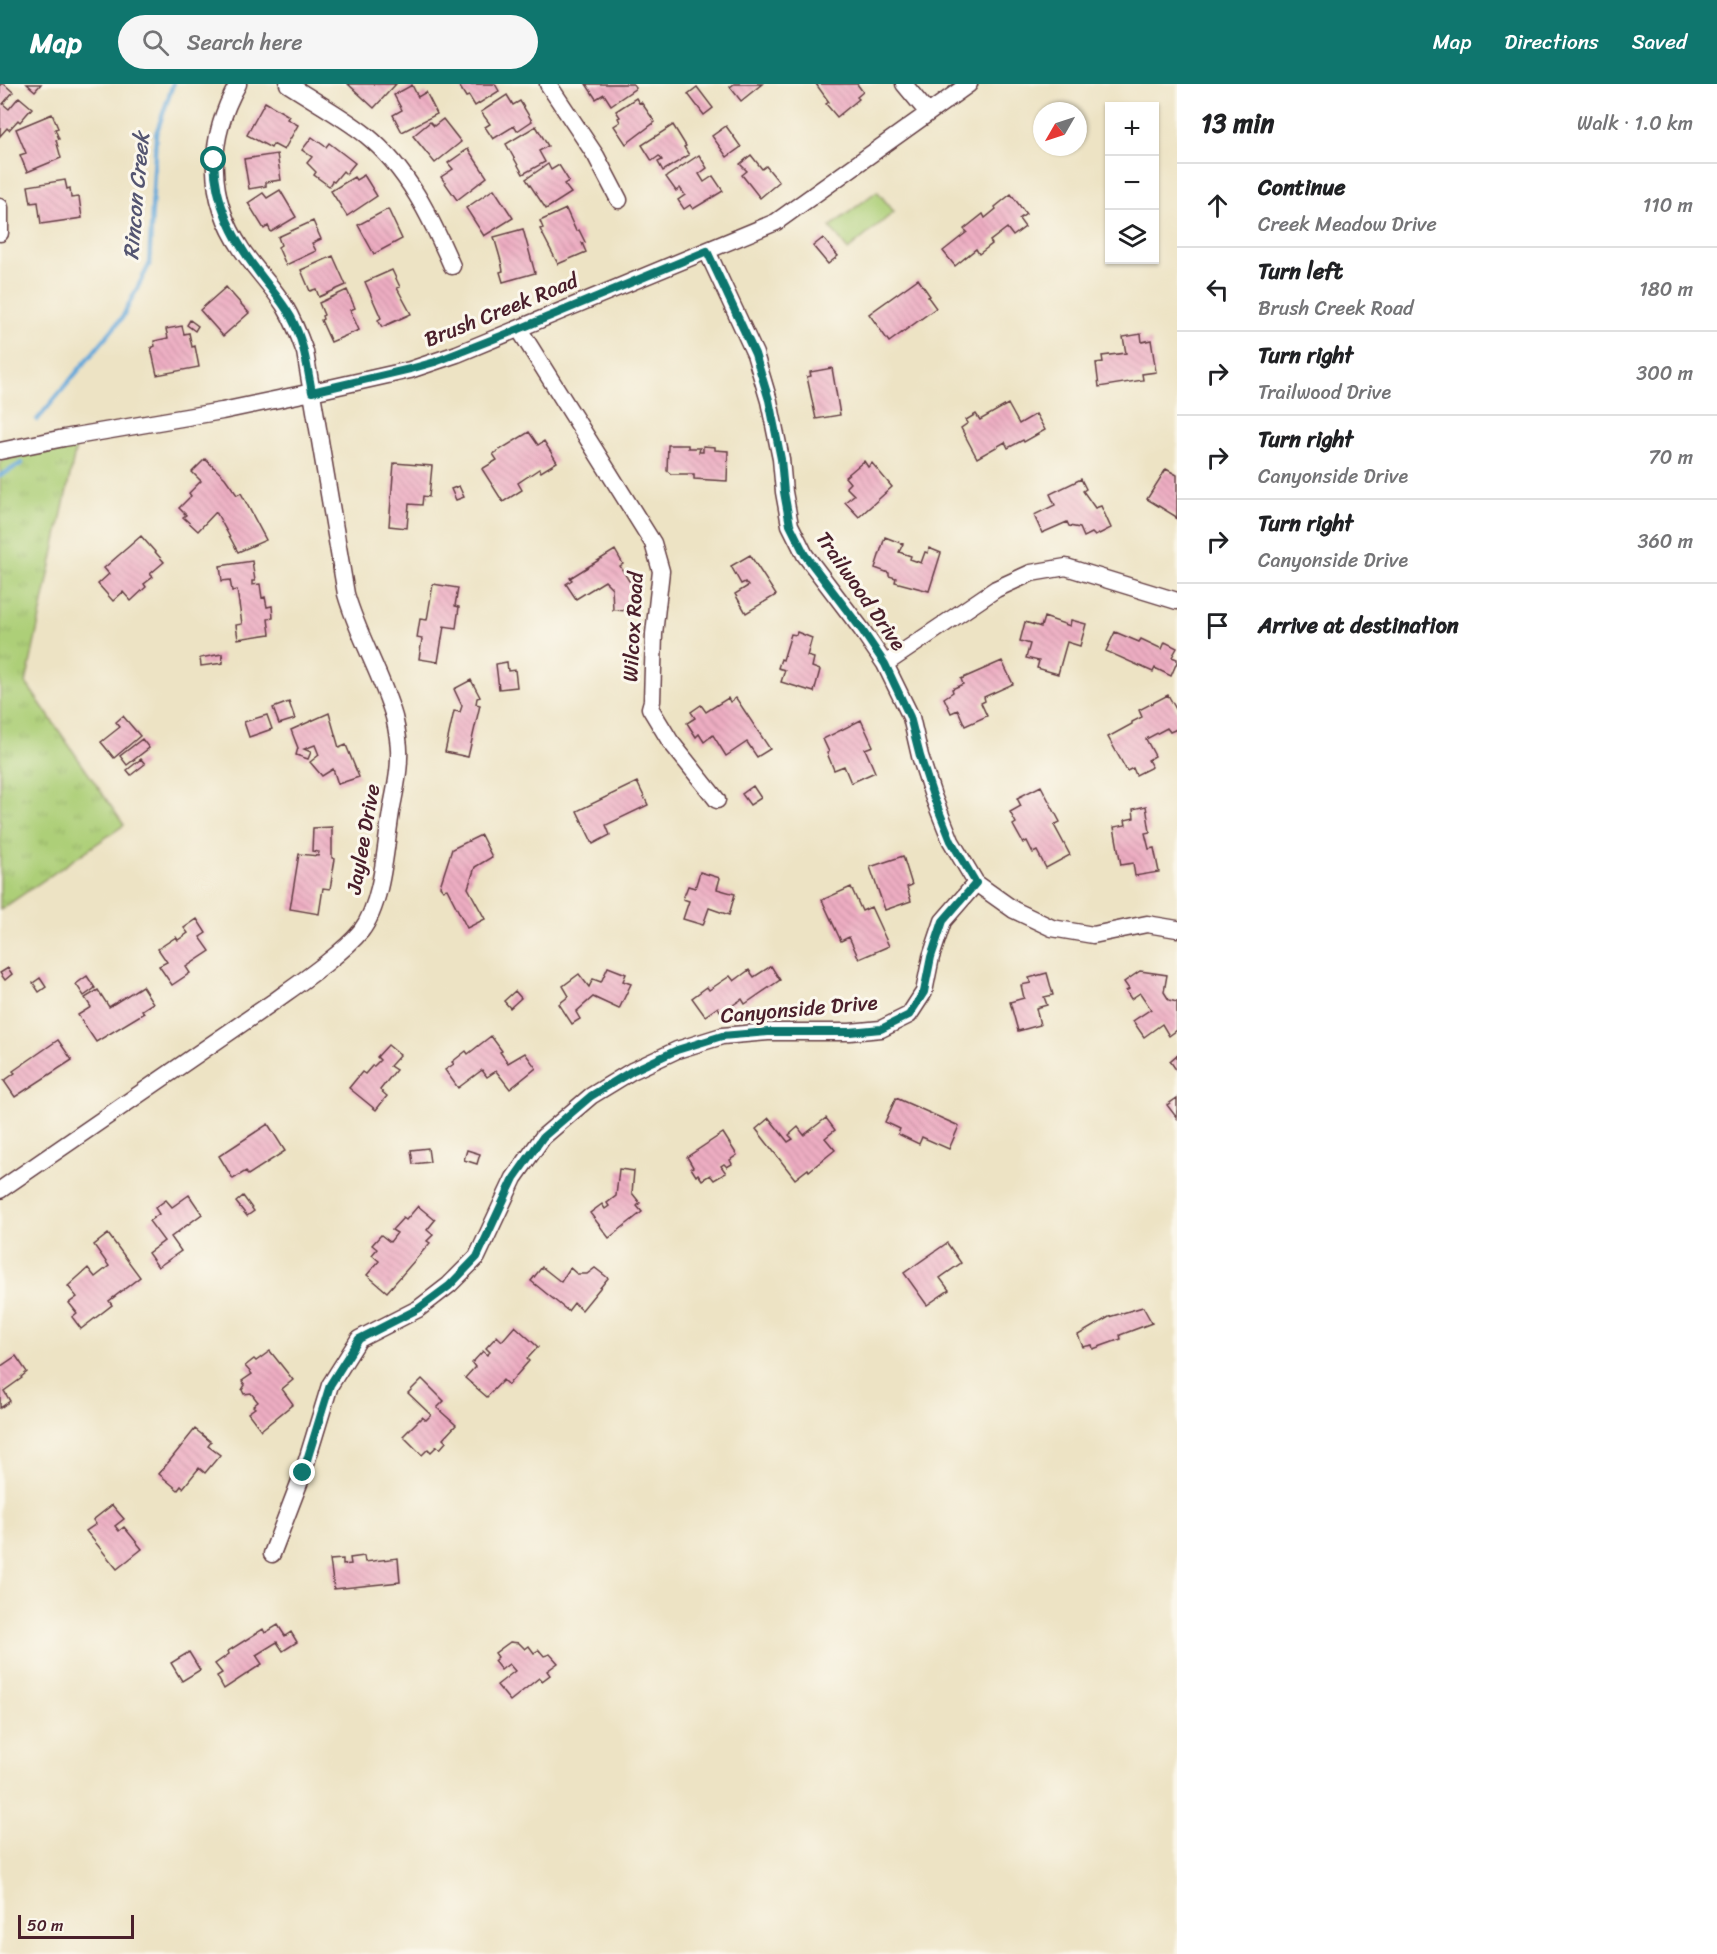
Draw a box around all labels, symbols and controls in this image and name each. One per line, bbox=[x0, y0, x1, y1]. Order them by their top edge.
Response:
search box bbox=[118, 15, 538, 69]
text: Map bbox=[30, 18, 82, 67]
text: Search here bbox=[187, 23, 303, 62]
text: Map bbox=[1433, 23, 1471, 61]
text: Directions bbox=[1504, 23, 1599, 61]
text: Saved bbox=[1632, 23, 1687, 61]
icon: search bbox=[139, 26, 172, 59]
text: 13 min bbox=[1201, 100, 1274, 146]
north arrow bbox=[1033, 102, 1087, 156]
map controls bbox=[1105, 102, 1159, 264]
button: + bbox=[1105, 102, 1159, 156]
text: Walk · 1.0 km bbox=[1577, 106, 1693, 141]
water label: Rincon Creek bbox=[111, 128, 161, 261]
route start bbox=[200, 146, 226, 172]
button: − bbox=[1105, 156, 1159, 210]
text: Continue bbox=[1258, 168, 1346, 207]
text: 110 m bbox=[1643, 188, 1693, 223]
icon: ahead bbox=[1201, 189, 1234, 222]
text: Creek Meadow Drive bbox=[1258, 207, 1437, 242]
button: layers bbox=[1105, 210, 1159, 264]
text: Turn left bbox=[1258, 252, 1343, 291]
street label: Brush Creek Road bbox=[418, 261, 586, 358]
text: 180 m bbox=[1639, 272, 1693, 307]
icon: left bbox=[1201, 273, 1234, 306]
text: Brush Creek Road bbox=[1258, 291, 1414, 326]
text: Turn right bbox=[1258, 336, 1353, 375]
text: 300 m bbox=[1636, 356, 1693, 391]
icon: right bbox=[1201, 357, 1234, 390]
text: Trailwood Drive bbox=[1258, 375, 1391, 410]
text: Turn right bbox=[1258, 420, 1353, 459]
text: 70 m bbox=[1648, 440, 1693, 475]
icon: right bbox=[1201, 441, 1234, 474]
text: Canyonside Drive bbox=[1258, 459, 1408, 494]
text: Turn right bbox=[1258, 504, 1353, 543]
street label: Trailwood Drive bbox=[805, 523, 917, 659]
text: 360 m bbox=[1637, 524, 1693, 559]
icon: right bbox=[1201, 525, 1234, 558]
text: Canyonside Drive bbox=[1258, 543, 1408, 578]
street label: Wilcox Road bbox=[611, 569, 655, 683]
text: Arrive at destination bbox=[1258, 606, 1459, 645]
icon: arrive bbox=[1201, 609, 1234, 642]
street label: Jaylee Drive bbox=[334, 781, 391, 898]
street label: Canyonside Drive bbox=[719, 983, 879, 1035]
route end bbox=[289, 1459, 315, 1485]
text: 50 m bbox=[27, 1911, 63, 1940]
scale bar bbox=[18, 1912, 134, 1940]

